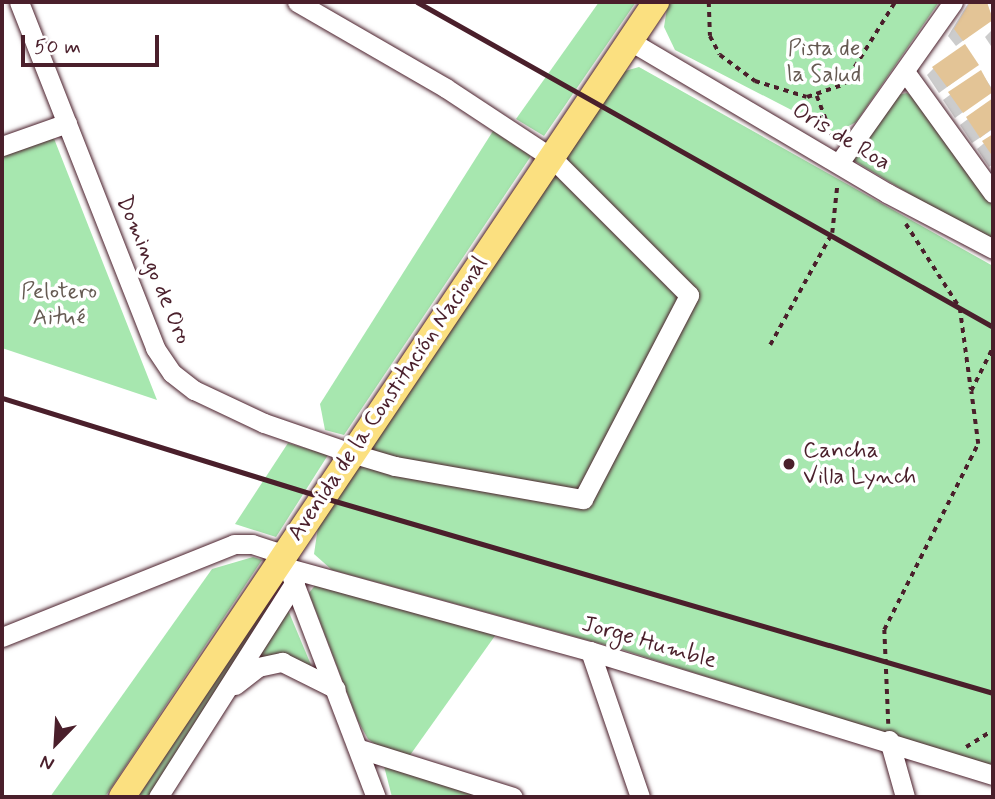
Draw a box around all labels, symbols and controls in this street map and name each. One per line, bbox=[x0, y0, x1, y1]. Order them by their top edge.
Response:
scale bar bbox=[24, 21, 163, 65]
text: 50 m bbox=[34, 33, 81, 61]
park label: Pista de la Salud bbox=[787, 35, 861, 89]
street label: Oris de Roa bbox=[787, 97, 895, 177]
street label: Domingo de Oro bbox=[109, 192, 197, 348]
street label: Avenida de la Constitución Nacional bbox=[279, 247, 497, 551]
park label: Pelotero Aitué bbox=[21, 278, 97, 332]
place label: Cancha Villa Lynch bbox=[803, 437, 916, 491]
marker: Cancha Villa Lynch bbox=[781, 456, 797, 472]
street label: Jorge Humble bbox=[580, 611, 718, 675]
north arrow bbox=[21, 708, 91, 778]
text: N bbox=[36, 749, 58, 777]

